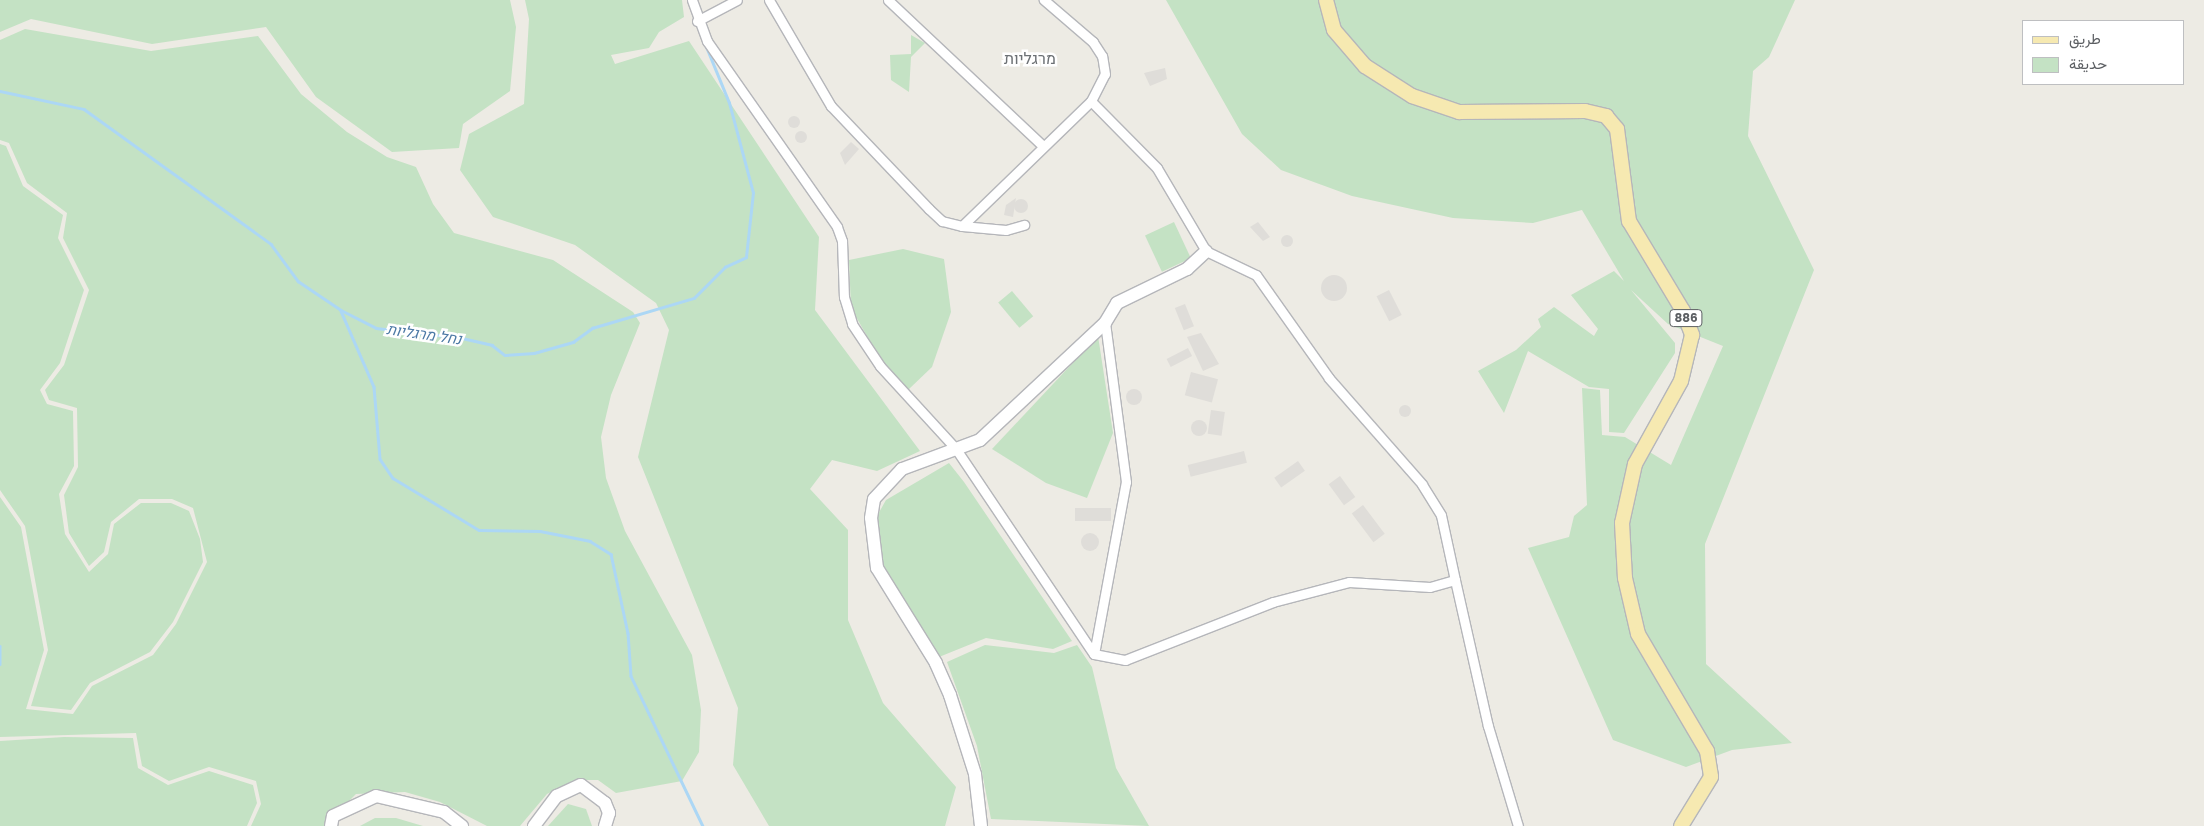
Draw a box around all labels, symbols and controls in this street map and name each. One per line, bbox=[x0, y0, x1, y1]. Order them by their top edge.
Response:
legend bbox=[2022, 20, 2184, 85]
text: طريق bbox=[2069, 28, 2101, 49]
district label: מרגליות bbox=[1004, 49, 1056, 69]
text: حديقة bbox=[2069, 53, 2107, 74]
road number: 886 bbox=[1668, 308, 1704, 328]
water label: נחל מרגליות bbox=[385, 320, 463, 348]

